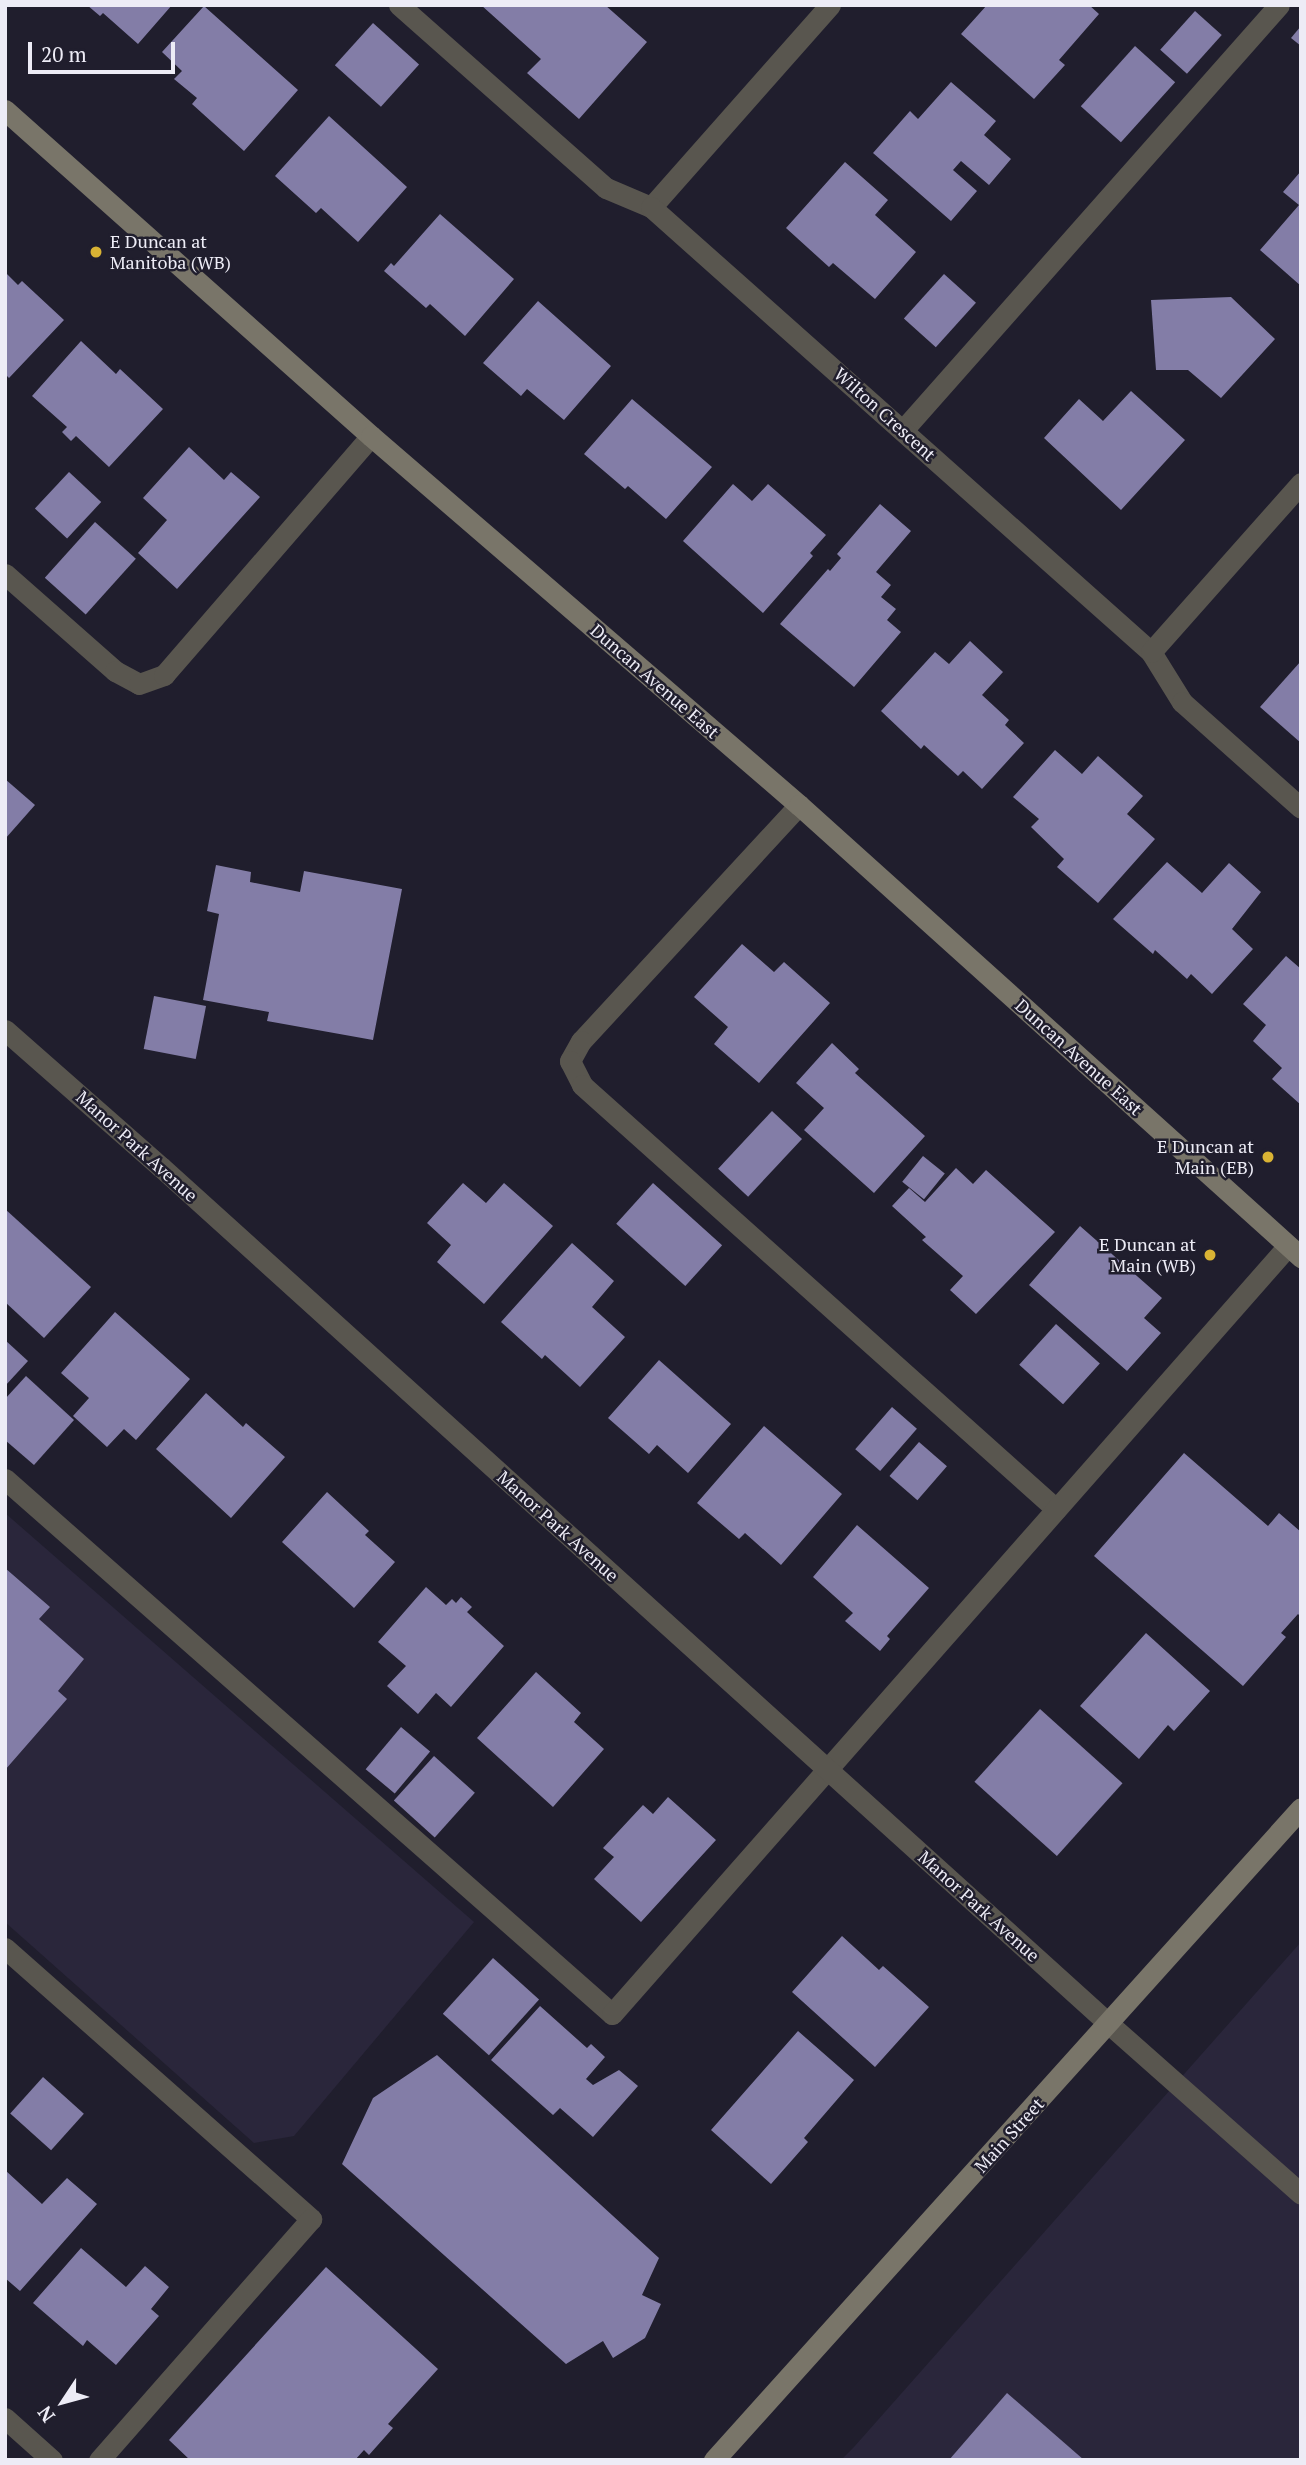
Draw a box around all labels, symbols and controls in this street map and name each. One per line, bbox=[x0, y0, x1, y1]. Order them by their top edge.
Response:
scale bar bbox=[32, 28, 178, 72]
text: 20 m bbox=[41, 40, 87, 68]
place label: E Duncan at Manitoba (WB) bbox=[110, 231, 231, 274]
marker: E Duncan at Manitoba (WB) bbox=[88, 244, 104, 260]
street label: Wilton Crescent bbox=[830, 363, 940, 465]
street label: Duncan Avenue East bbox=[586, 619, 724, 743]
street label: Duncan Avenue East bbox=[1011, 994, 1147, 1120]
street label: Manor Park Avenue bbox=[72, 1086, 202, 1206]
place label: E Duncan at Main (EB) bbox=[1157, 1136, 1254, 1178]
marker: E Duncan at Main (EB) bbox=[1260, 1149, 1276, 1165]
place label: E Duncan at Main (WB) bbox=[1099, 1234, 1196, 1276]
marker: E Duncan at Main (WB) bbox=[1202, 1247, 1218, 1263]
street label: Manor Park Avenue bbox=[493, 1466, 623, 1586]
street label: Manor Park Avenue bbox=[914, 1846, 1044, 1966]
street label: Main Street bbox=[970, 2093, 1048, 2177]
north arrow bbox=[28, 2367, 98, 2437]
text: N bbox=[31, 2401, 60, 2428]

